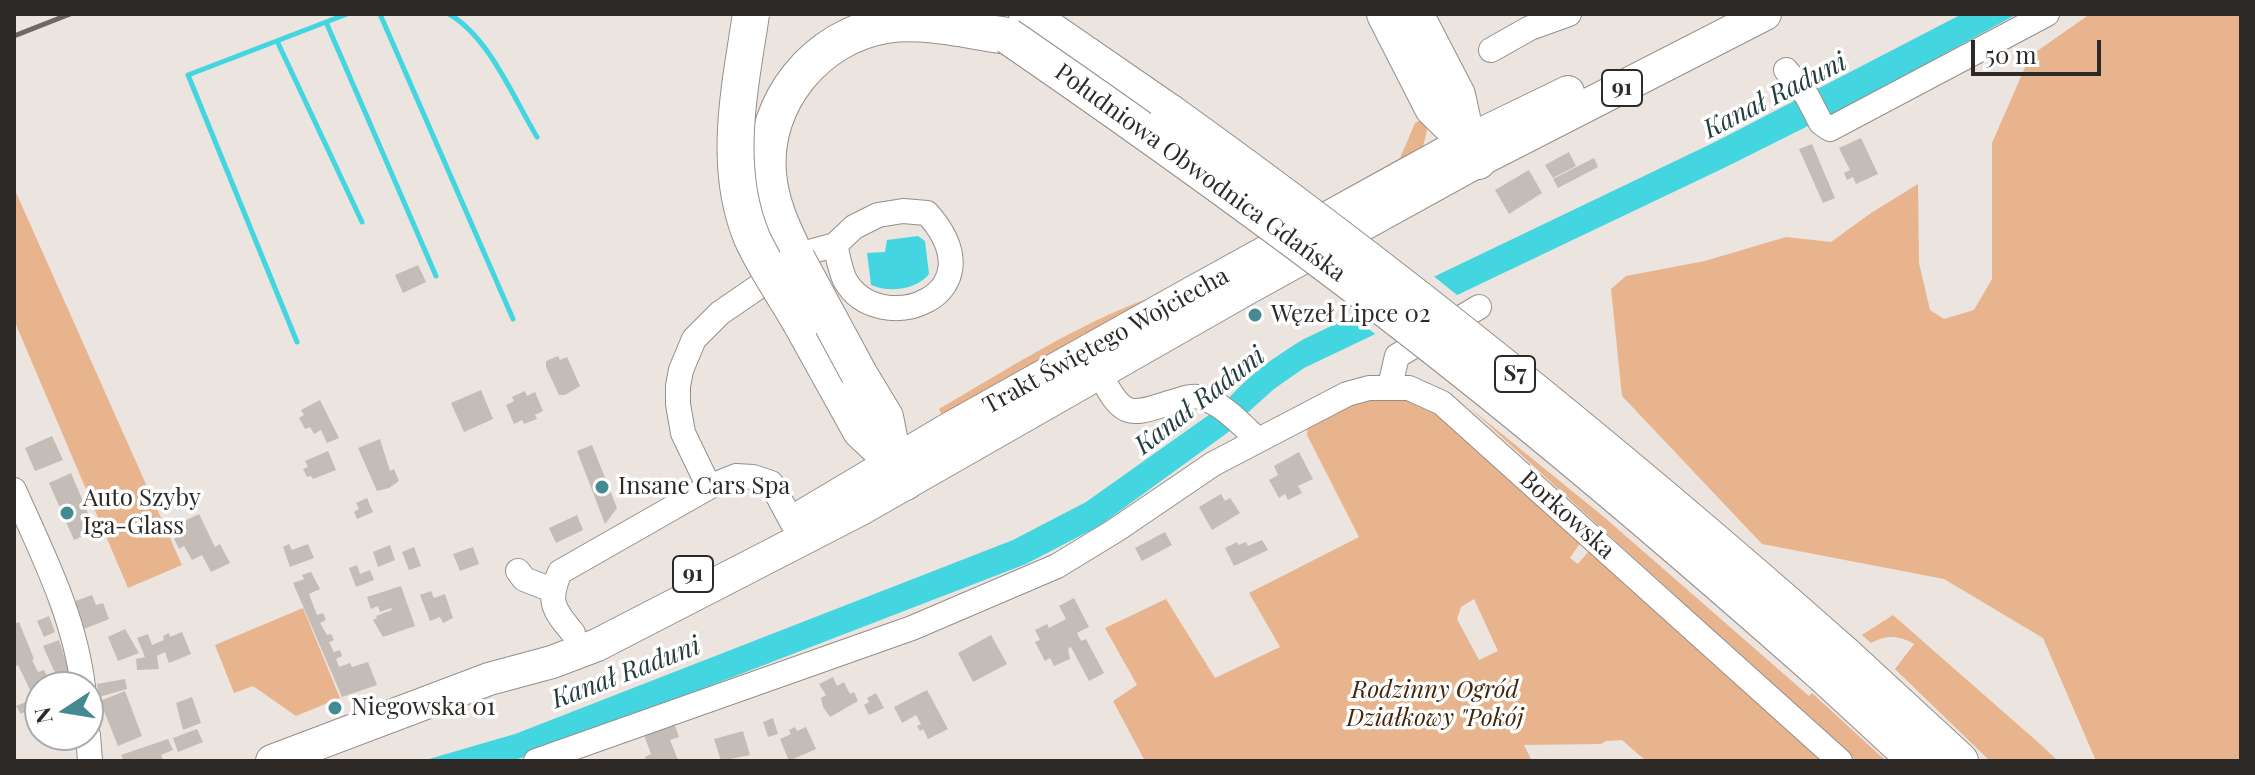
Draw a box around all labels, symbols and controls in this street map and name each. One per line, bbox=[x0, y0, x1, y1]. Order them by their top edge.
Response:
scale bar bbox=[1975, 24, 2105, 74]
text: 50 m bbox=[1985, 38, 2037, 70]
water label: Kanał Raduni bbox=[1698, 47, 1852, 145]
street label: Południowa Obwodnica Gdańska bbox=[1049, 58, 1351, 288]
road number: 91 bbox=[1602, 70, 1642, 106]
street label: Trakt Świętego Wojciecha bbox=[978, 261, 1234, 421]
place label: Węzeł Lipce 02 bbox=[1271, 301, 1430, 329]
marker: Węzeł Lipce 02 bbox=[1246, 306, 1264, 324]
water label: Kanał Raduni bbox=[1129, 341, 1271, 461]
road number: S7 bbox=[1495, 356, 1535, 392]
street label: Borkowska bbox=[1514, 465, 1620, 565]
place label: Insane Cars Spa bbox=[618, 473, 790, 501]
marker: Insane Cars Spa bbox=[593, 478, 611, 496]
place label: Auto Szyby Iga-Glass bbox=[83, 485, 201, 541]
marker: Auto Szyby Iga-Glass bbox=[58, 504, 76, 522]
road number: 91 bbox=[673, 556, 713, 592]
water label: Kanał Raduni bbox=[547, 630, 705, 716]
north arrow bbox=[24, 671, 104, 751]
park label: Rodzinny Ogród Działkowy "Pokój bbox=[1347, 677, 1523, 733]
place label: Niegowska 01 bbox=[351, 694, 495, 722]
marker: Niegowska 01 bbox=[326, 699, 344, 717]
text: N bbox=[26, 705, 59, 726]

